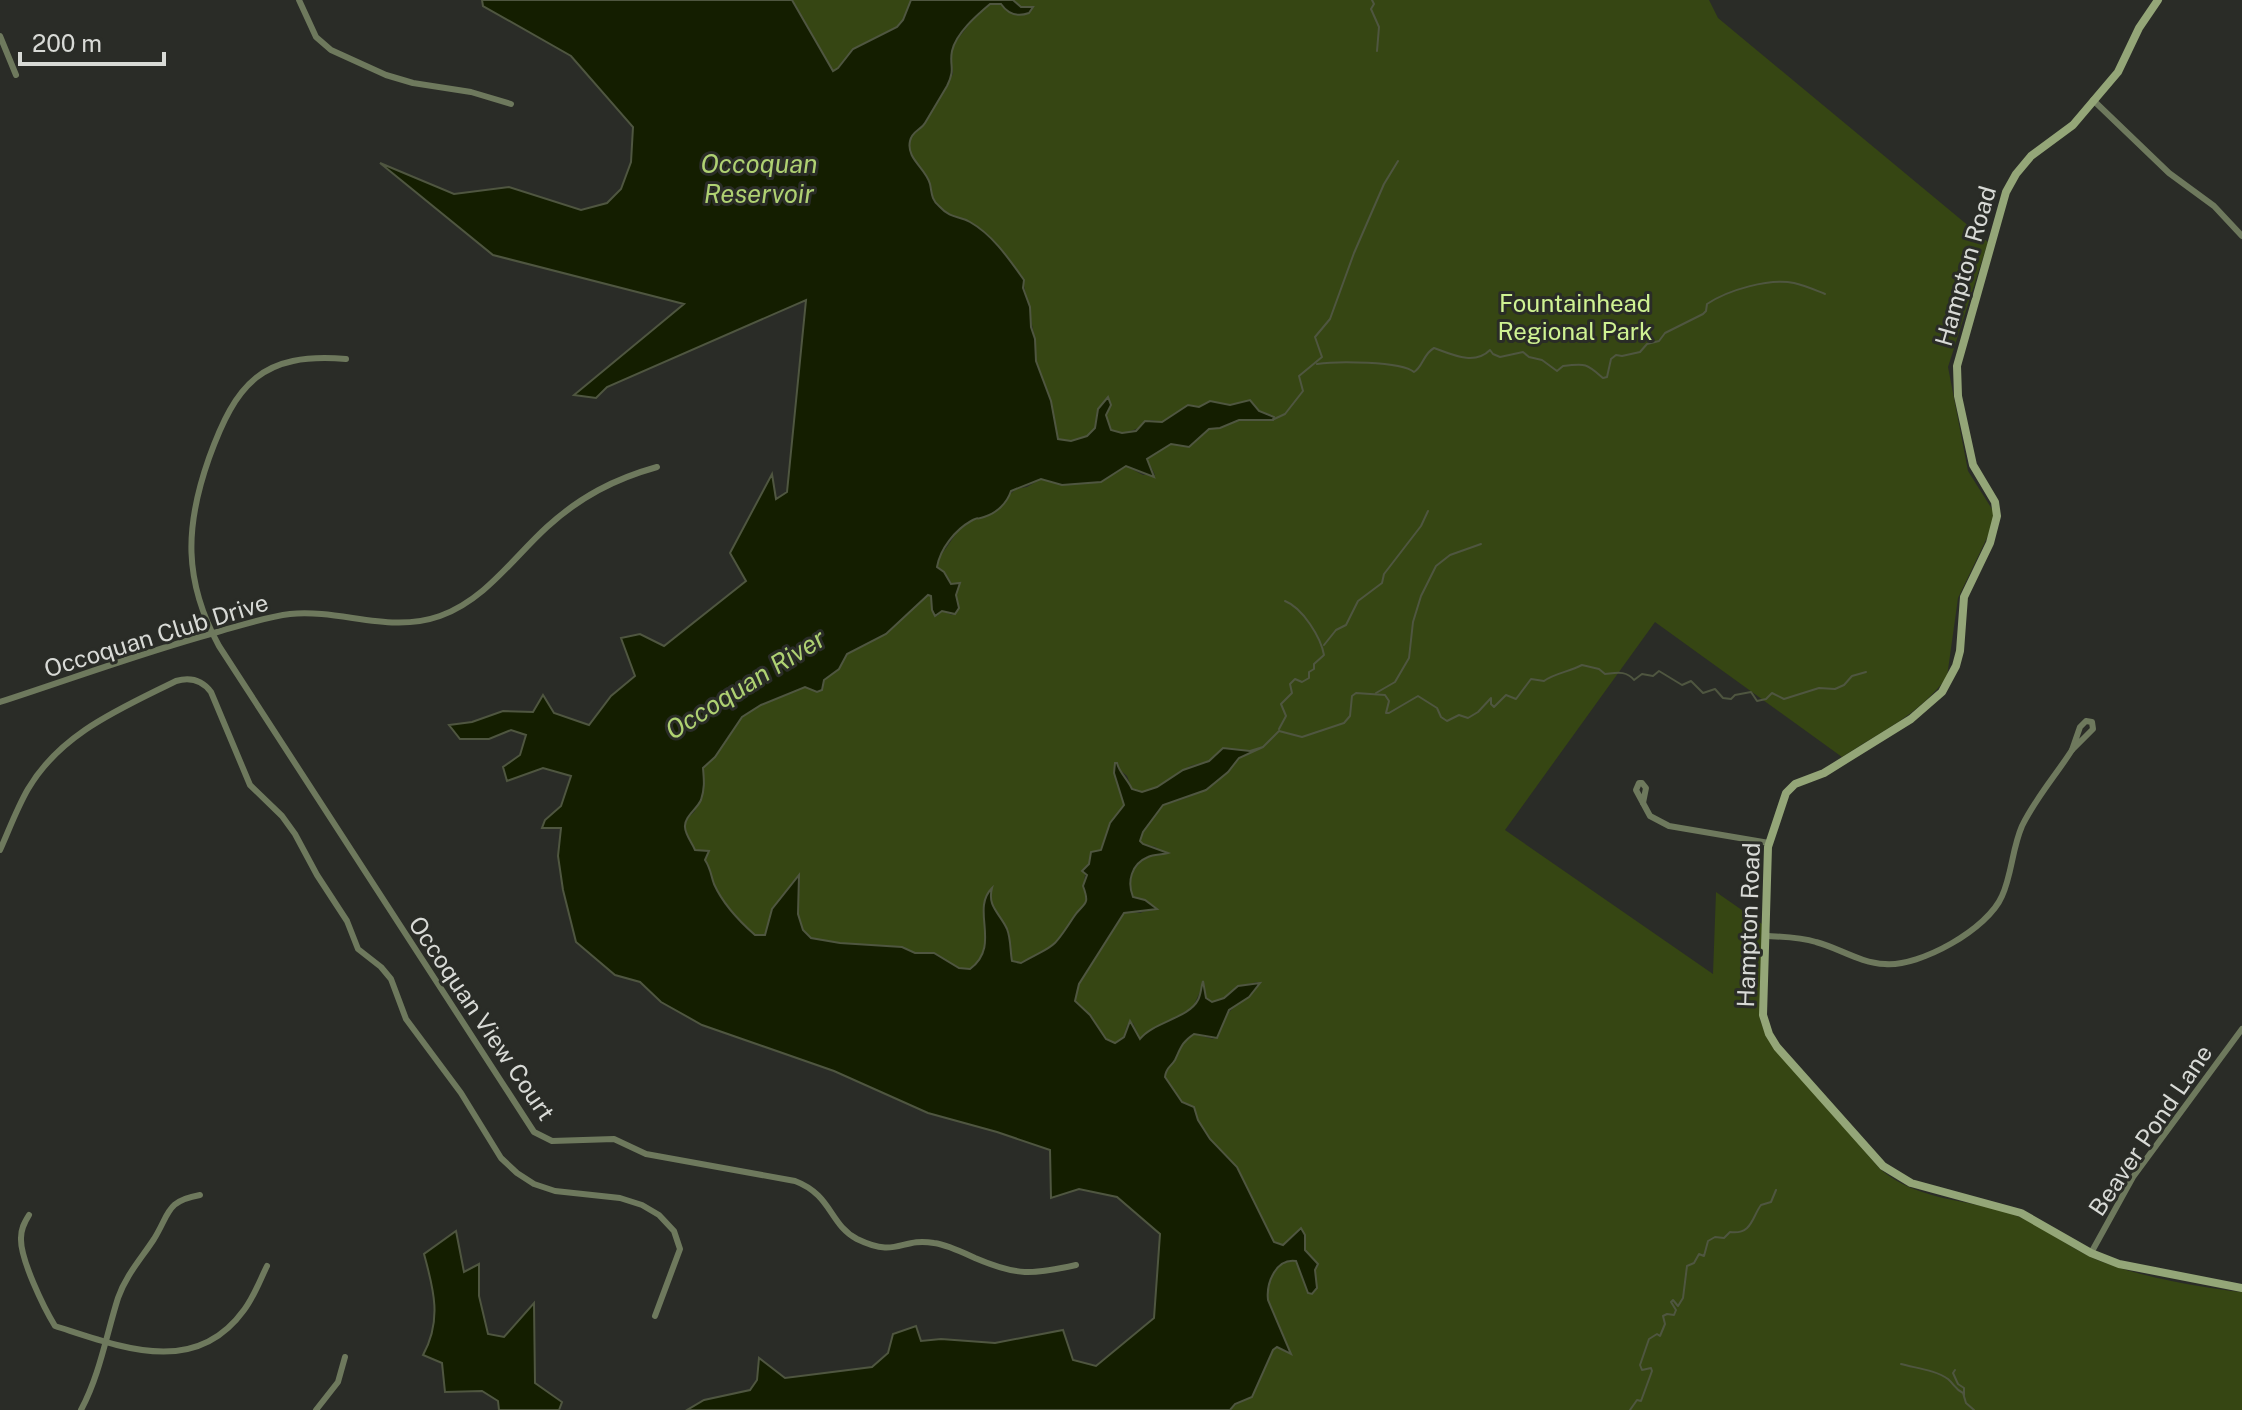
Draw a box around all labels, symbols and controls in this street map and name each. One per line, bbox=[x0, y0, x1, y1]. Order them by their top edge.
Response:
scale bar bbox=[20, 16, 164, 66]
text: 200 m bbox=[32, 29, 102, 57]
water label: Occoquan Reservoir bbox=[700, 148, 818, 209]
street label: Hampton Road bbox=[1929, 183, 2001, 349]
park label: Fountainhead Regional Park bbox=[1497, 289, 1653, 345]
street label: Occoquan Club Drive bbox=[40, 588, 272, 682]
water label: Occoquan River bbox=[659, 622, 831, 746]
street label: Hampton Road bbox=[1731, 842, 1765, 1008]
street label: Occoquan View Court bbox=[403, 911, 561, 1125]
street label: Beaver Pond Lane bbox=[2082, 1039, 2218, 1221]

